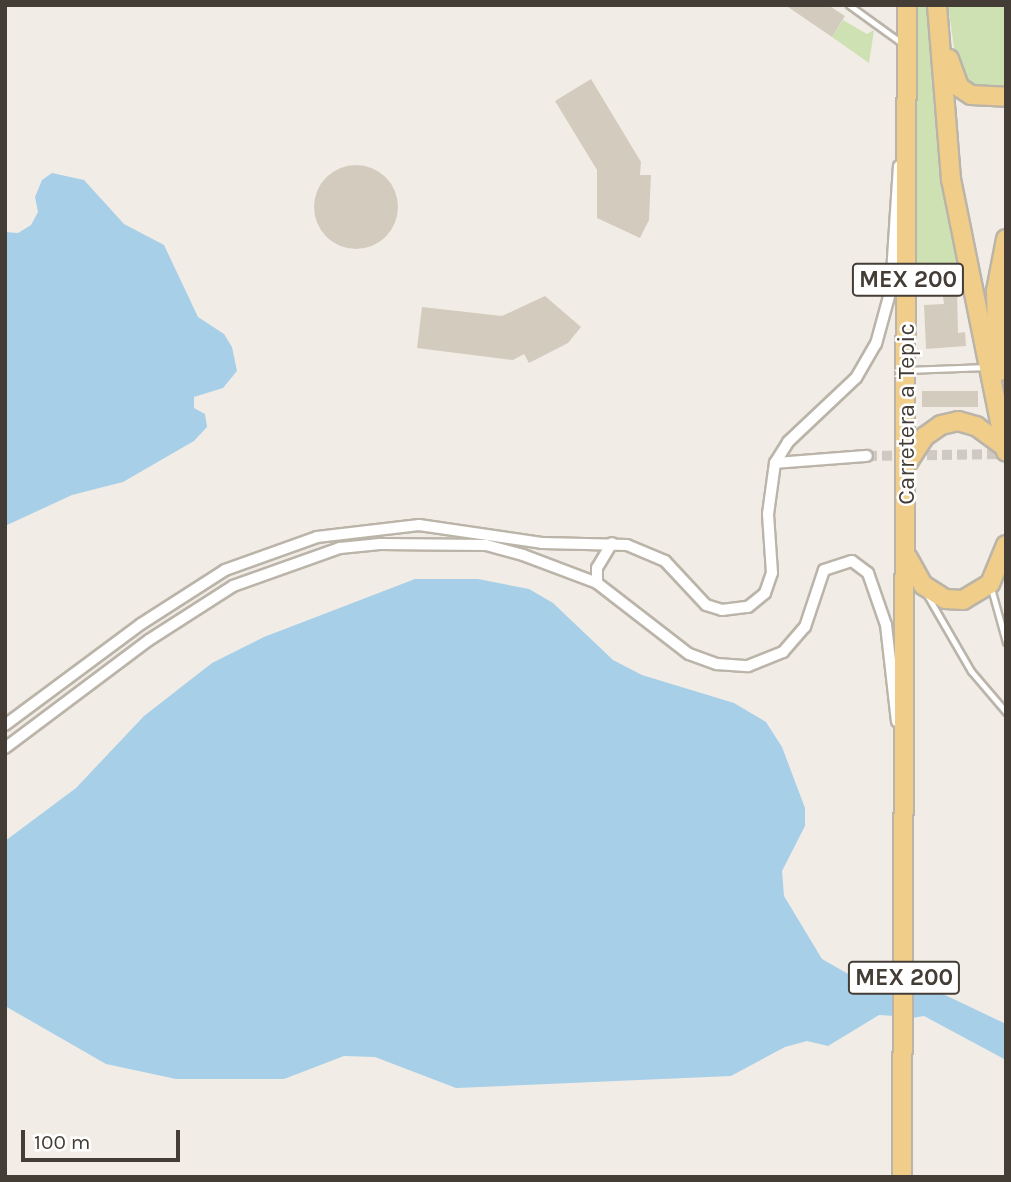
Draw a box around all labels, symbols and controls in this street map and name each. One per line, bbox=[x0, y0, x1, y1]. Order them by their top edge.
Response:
road number: MEX 200 bbox=[850, 260, 966, 300]
street label: Carretera a Tepic bbox=[893, 323, 921, 505]
road number: MEX 200 bbox=[846, 959, 962, 998]
scale bar bbox=[24, 1116, 184, 1160]
text: 100 m bbox=[34, 1130, 91, 1154]

